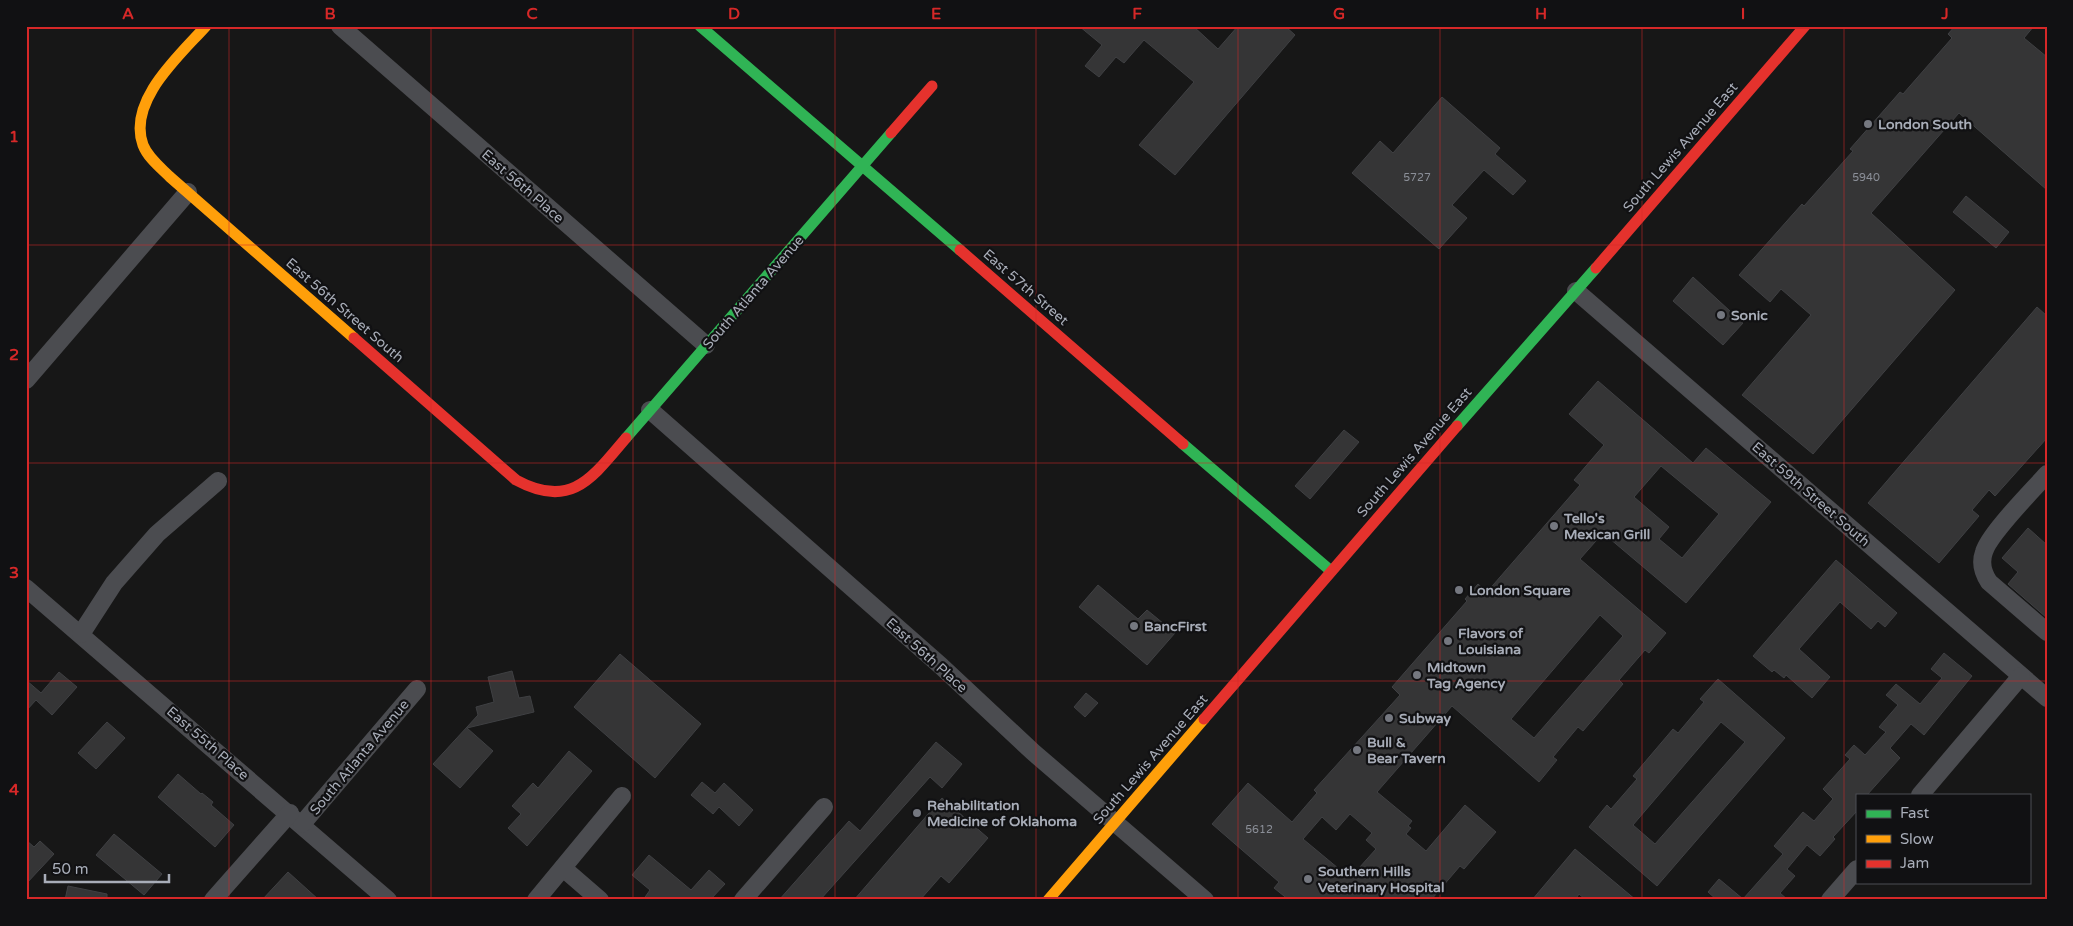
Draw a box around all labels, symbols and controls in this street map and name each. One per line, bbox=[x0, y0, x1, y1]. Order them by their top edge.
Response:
text: A bbox=[122, 4, 134, 24]
text: B bbox=[324, 4, 336, 24]
text: C bbox=[526, 4, 538, 24]
text: D bbox=[728, 4, 740, 24]
text: E bbox=[931, 4, 941, 24]
text: F bbox=[1132, 4, 1142, 24]
text: G bbox=[1333, 4, 1345, 24]
text: H bbox=[1535, 4, 1547, 24]
text: I bbox=[1741, 4, 1745, 24]
text: J bbox=[1940, 4, 1949, 24]
street label: South Lewis Avenue East bbox=[1619, 78, 1742, 216]
place label: London South bbox=[1878, 116, 1972, 133]
marker: London South bbox=[1862, 118, 1874, 130]
text: 1 bbox=[9, 127, 19, 147]
street label: East 56th Place bbox=[478, 146, 567, 227]
house number: 5727 bbox=[1403, 171, 1431, 184]
house number: 5940 bbox=[1852, 171, 1880, 184]
street label: South Atlanta Avenue bbox=[699, 232, 808, 353]
street label: East 57th Street bbox=[980, 246, 1072, 329]
street label: East 56th Street South bbox=[282, 255, 407, 366]
place label: Sonic bbox=[1731, 307, 1768, 324]
marker: Sonic bbox=[1715, 309, 1727, 321]
text: 2 bbox=[9, 345, 19, 365]
street label: South Lewis Avenue East bbox=[1353, 383, 1476, 521]
street label: East 59th Street South bbox=[1748, 439, 1873, 550]
place label: Tello's Mexican Grill bbox=[1563, 510, 1650, 543]
marker: Tello's Mexican Grill bbox=[1548, 520, 1560, 532]
text: 3 bbox=[9, 563, 19, 583]
place label: London Square bbox=[1469, 582, 1571, 599]
marker: London Square bbox=[1453, 584, 1465, 596]
street label: East 56th Place bbox=[883, 614, 971, 696]
place label: BancFirst bbox=[1144, 618, 1207, 635]
marker: BancFirst bbox=[1128, 620, 1140, 632]
place label: Flavors of Louisiana bbox=[1458, 625, 1524, 658]
marker: Flavors of Louisiana bbox=[1442, 635, 1454, 647]
place label: Midtown Tag Agency bbox=[1426, 659, 1506, 692]
marker: Midtown Tag Agency bbox=[1411, 669, 1423, 681]
street label: South Lewis Avenue East bbox=[1089, 690, 1212, 828]
street label: South Atlanta Avenue bbox=[306, 696, 413, 818]
street label: East 55th Place bbox=[163, 703, 252, 784]
place label: Subway bbox=[1399, 710, 1452, 727]
marker: Subway bbox=[1383, 712, 1395, 724]
place label: Bull & Bear Tavern bbox=[1367, 734, 1446, 767]
marker: Bull & Bear Tavern bbox=[1351, 744, 1363, 756]
text: 4 bbox=[9, 780, 19, 800]
legend bbox=[1856, 794, 2030, 884]
place label: Rehabilitation Medicine of Oklahoma bbox=[927, 797, 1077, 830]
text: Fast bbox=[1900, 804, 1930, 822]
marker: Rehabilitation Medicine of Oklahoma bbox=[911, 807, 923, 819]
house number: 5612 bbox=[1245, 823, 1273, 836]
text: Slow bbox=[1900, 830, 1934, 848]
scale bar bbox=[45, 851, 169, 883]
text: Jam bbox=[1900, 854, 1929, 872]
text: 50 m bbox=[52, 860, 89, 878]
place label: Southern Hills Veterinary Hospital bbox=[1318, 863, 1444, 896]
marker: Southern Hills Veterinary Hospital bbox=[1302, 873, 1314, 885]

